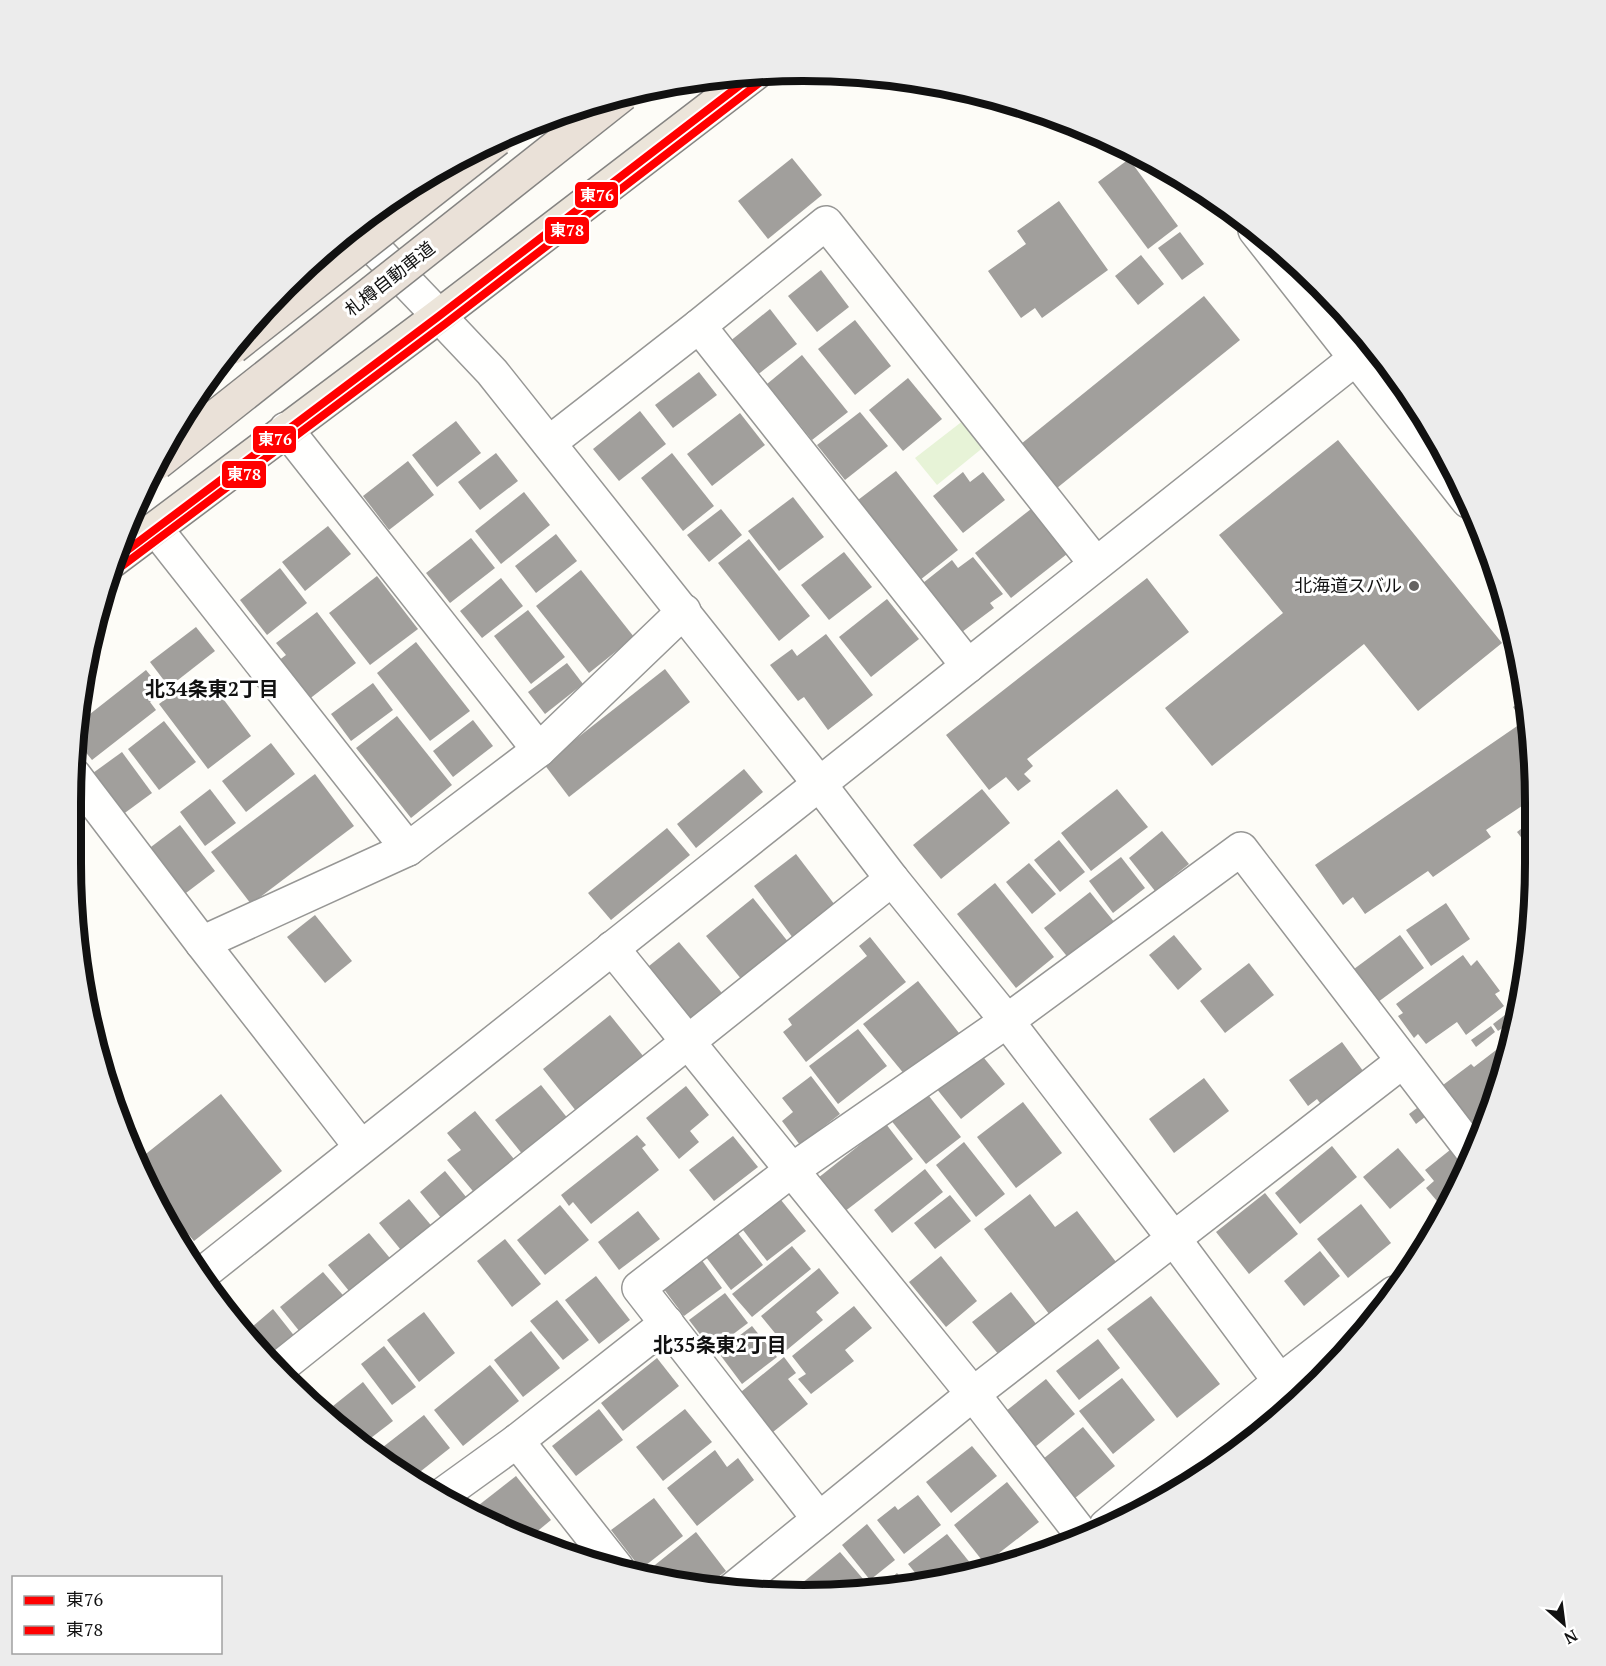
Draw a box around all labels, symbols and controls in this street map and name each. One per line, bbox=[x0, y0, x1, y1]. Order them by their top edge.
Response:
line badge: 東76 bbox=[574, 181, 619, 209]
text: 東76 bbox=[580, 184, 614, 206]
line badge: 東78 bbox=[544, 216, 590, 245]
text: 東78 bbox=[550, 219, 584, 241]
street label: 札樽自動車道 bbox=[339, 236, 439, 321]
line badge: 東76 bbox=[252, 425, 297, 454]
text: 東76 bbox=[258, 428, 292, 450]
line badge: 東78 bbox=[221, 460, 267, 489]
text: 東78 bbox=[227, 463, 261, 485]
place label: 北海道スバル bbox=[1294, 573, 1402, 597]
marker: 北海道スバル bbox=[1407, 579, 1421, 593]
district label: 北34条東2丁目 bbox=[145, 675, 279, 702]
district label: 北35条東2丁目 bbox=[653, 1331, 787, 1358]
legend bbox=[12, 1576, 222, 1654]
text: 東76 bbox=[66, 1587, 104, 1611]
north arrow bbox=[1534, 1594, 1594, 1654]
text: 東78 bbox=[66, 1617, 103, 1641]
text: N bbox=[1561, 1625, 1582, 1650]

